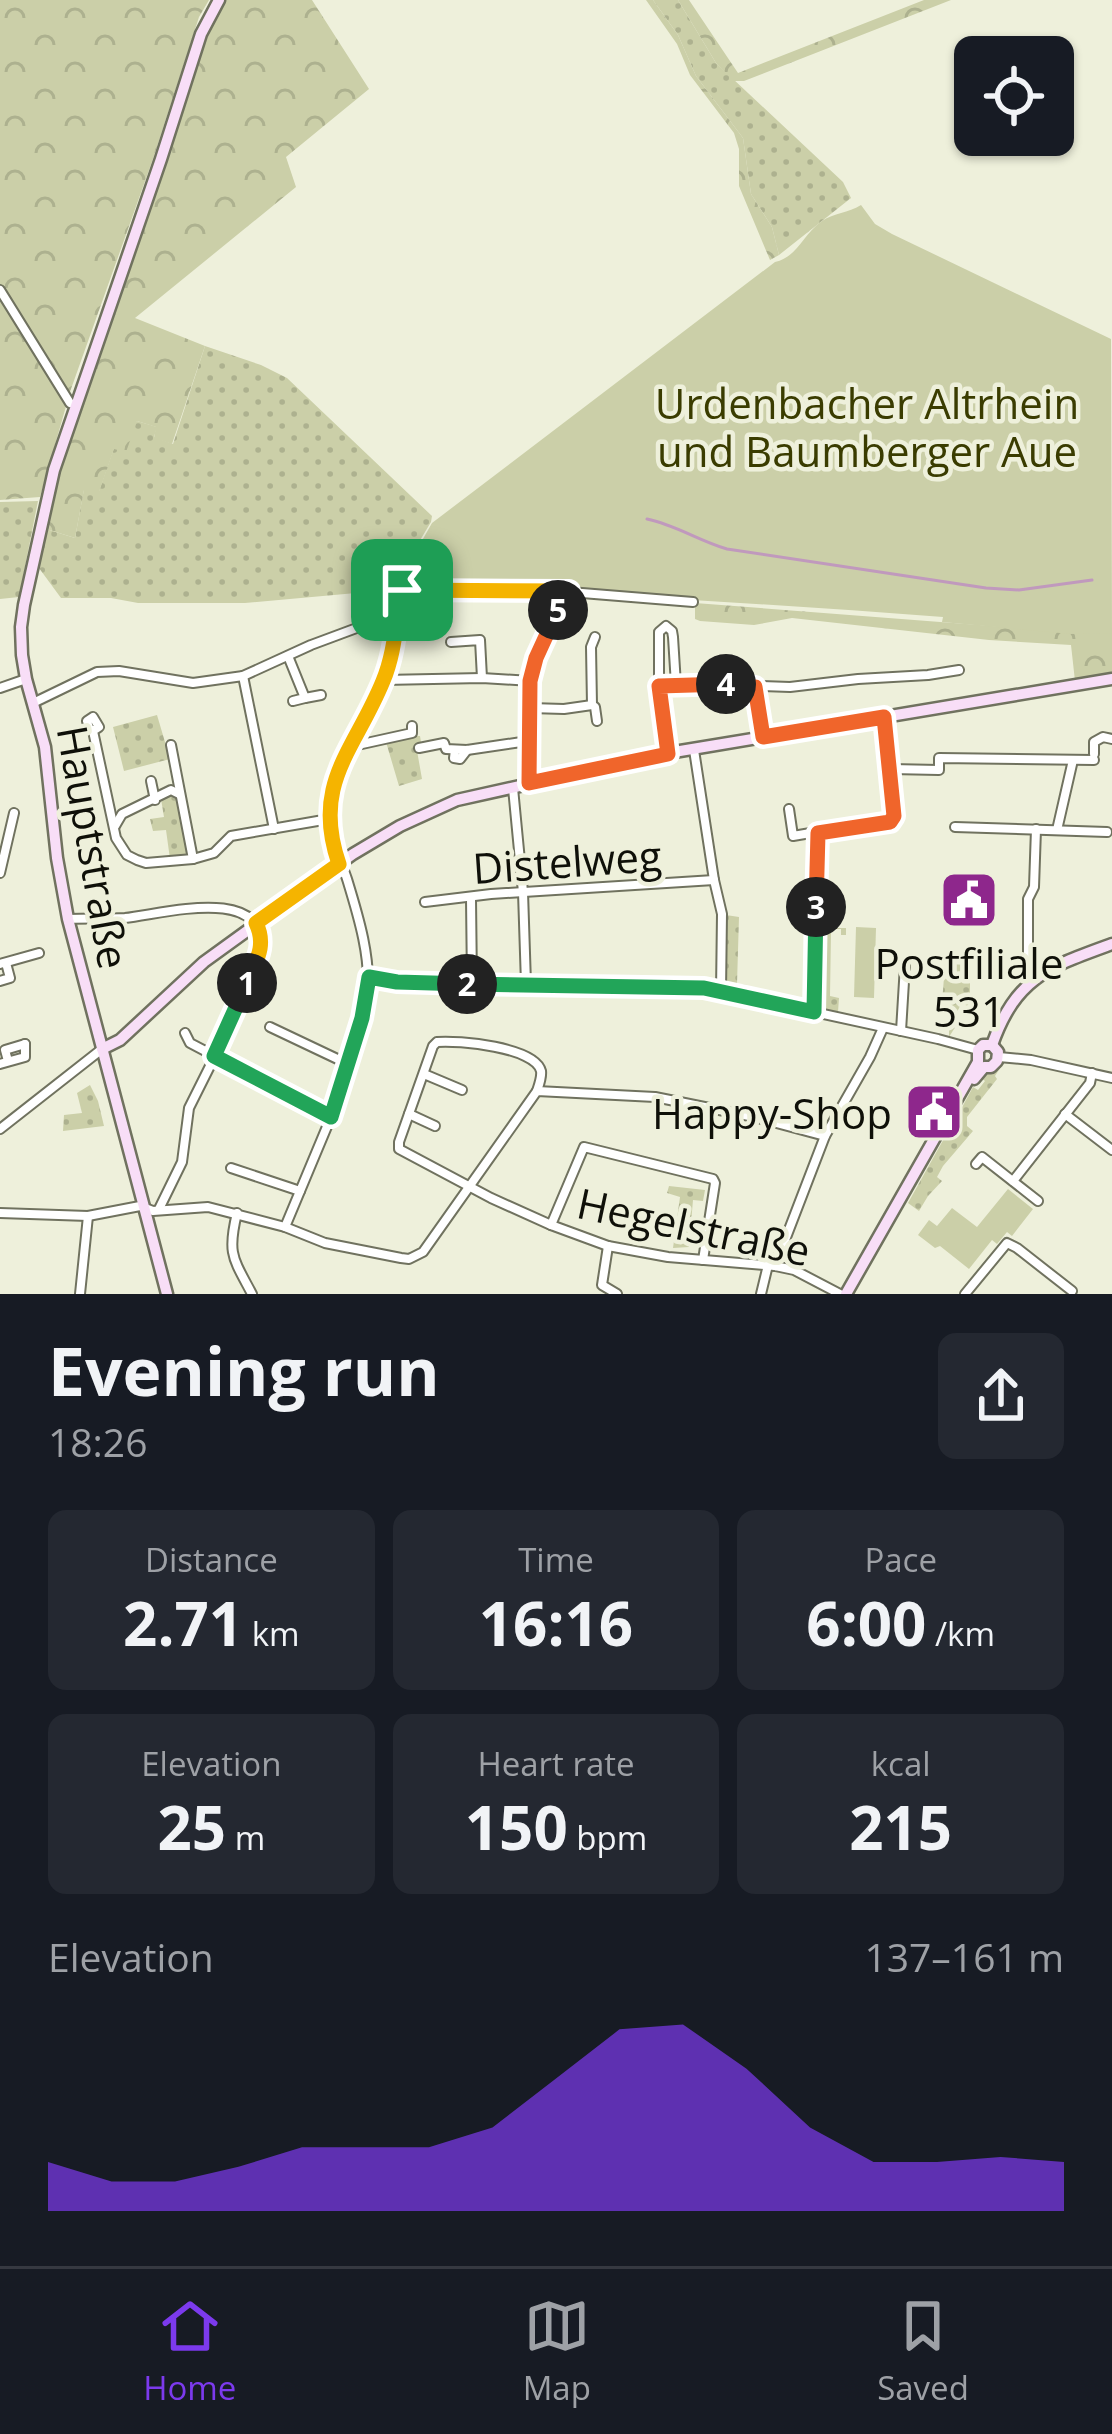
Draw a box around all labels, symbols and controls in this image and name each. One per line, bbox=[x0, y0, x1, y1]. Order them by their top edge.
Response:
map controls bbox=[954, 36, 1074, 156]
button: locate bbox=[954, 36, 1074, 156]
park label: Urdenbacher Altrhein und Baumberger Aue bbox=[655, 374, 1079, 479]
pin bbox=[351, 539, 453, 641]
icon: arrive bbox=[369, 557, 435, 623]
pin: 5 bbox=[528, 580, 588, 640]
text: 5 bbox=[549, 587, 567, 632]
pin: 4 bbox=[696, 654, 756, 714]
text: 4 bbox=[717, 661, 735, 706]
street label: Hauptstraße bbox=[45, 721, 143, 973]
street label: Distelweg bbox=[471, 826, 663, 896]
public building icon: Postfiliale 531 bbox=[938, 869, 1000, 931]
pin: 3 bbox=[786, 877, 846, 937]
text: 3 bbox=[807, 884, 825, 929]
place label: Postfiliale 531 bbox=[875, 934, 1063, 1039]
pin: 1 bbox=[217, 953, 277, 1013]
pin: 2 bbox=[437, 954, 497, 1014]
text: 1 bbox=[238, 960, 256, 1005]
text: 2 bbox=[458, 961, 476, 1006]
public building icon: Happy-Shop bbox=[903, 1081, 965, 1143]
place label: Happy-Shop bbox=[652, 1084, 892, 1141]
street label: Hegelstraße bbox=[572, 1174, 816, 1278]
text: Evening run bbox=[48, 1325, 440, 1415]
button: share bbox=[938, 1333, 1064, 1459]
text: 18:26 bbox=[48, 1415, 147, 1468]
text: Distance bbox=[145, 1537, 278, 1582]
text: Time bbox=[518, 1537, 594, 1582]
text: Pace bbox=[864, 1537, 937, 1582]
text: 2.71 bbox=[123, 1582, 243, 1664]
text: 16:16 bbox=[479, 1582, 633, 1664]
text: 6:00 bbox=[806, 1582, 926, 1664]
text: km bbox=[243, 1611, 300, 1656]
text: /km bbox=[926, 1611, 995, 1656]
text: Elevation bbox=[141, 1741, 281, 1786]
text: Heart rate bbox=[477, 1741, 635, 1786]
text: kcal bbox=[871, 1741, 931, 1786]
text: 25 bbox=[157, 1786, 226, 1868]
text: 150 bbox=[465, 1786, 568, 1868]
text: 215 bbox=[849, 1786, 952, 1868]
text: m bbox=[226, 1815, 265, 1860]
text: bpm bbox=[568, 1815, 647, 1860]
text: Elevation bbox=[48, 1930, 214, 1983]
text: 137–161 m bbox=[864, 1930, 1064, 1983]
tab: Home bbox=[143, 2293, 236, 2410]
tab: Map bbox=[523, 2293, 591, 2410]
tab: Saved bbox=[877, 2293, 969, 2410]

